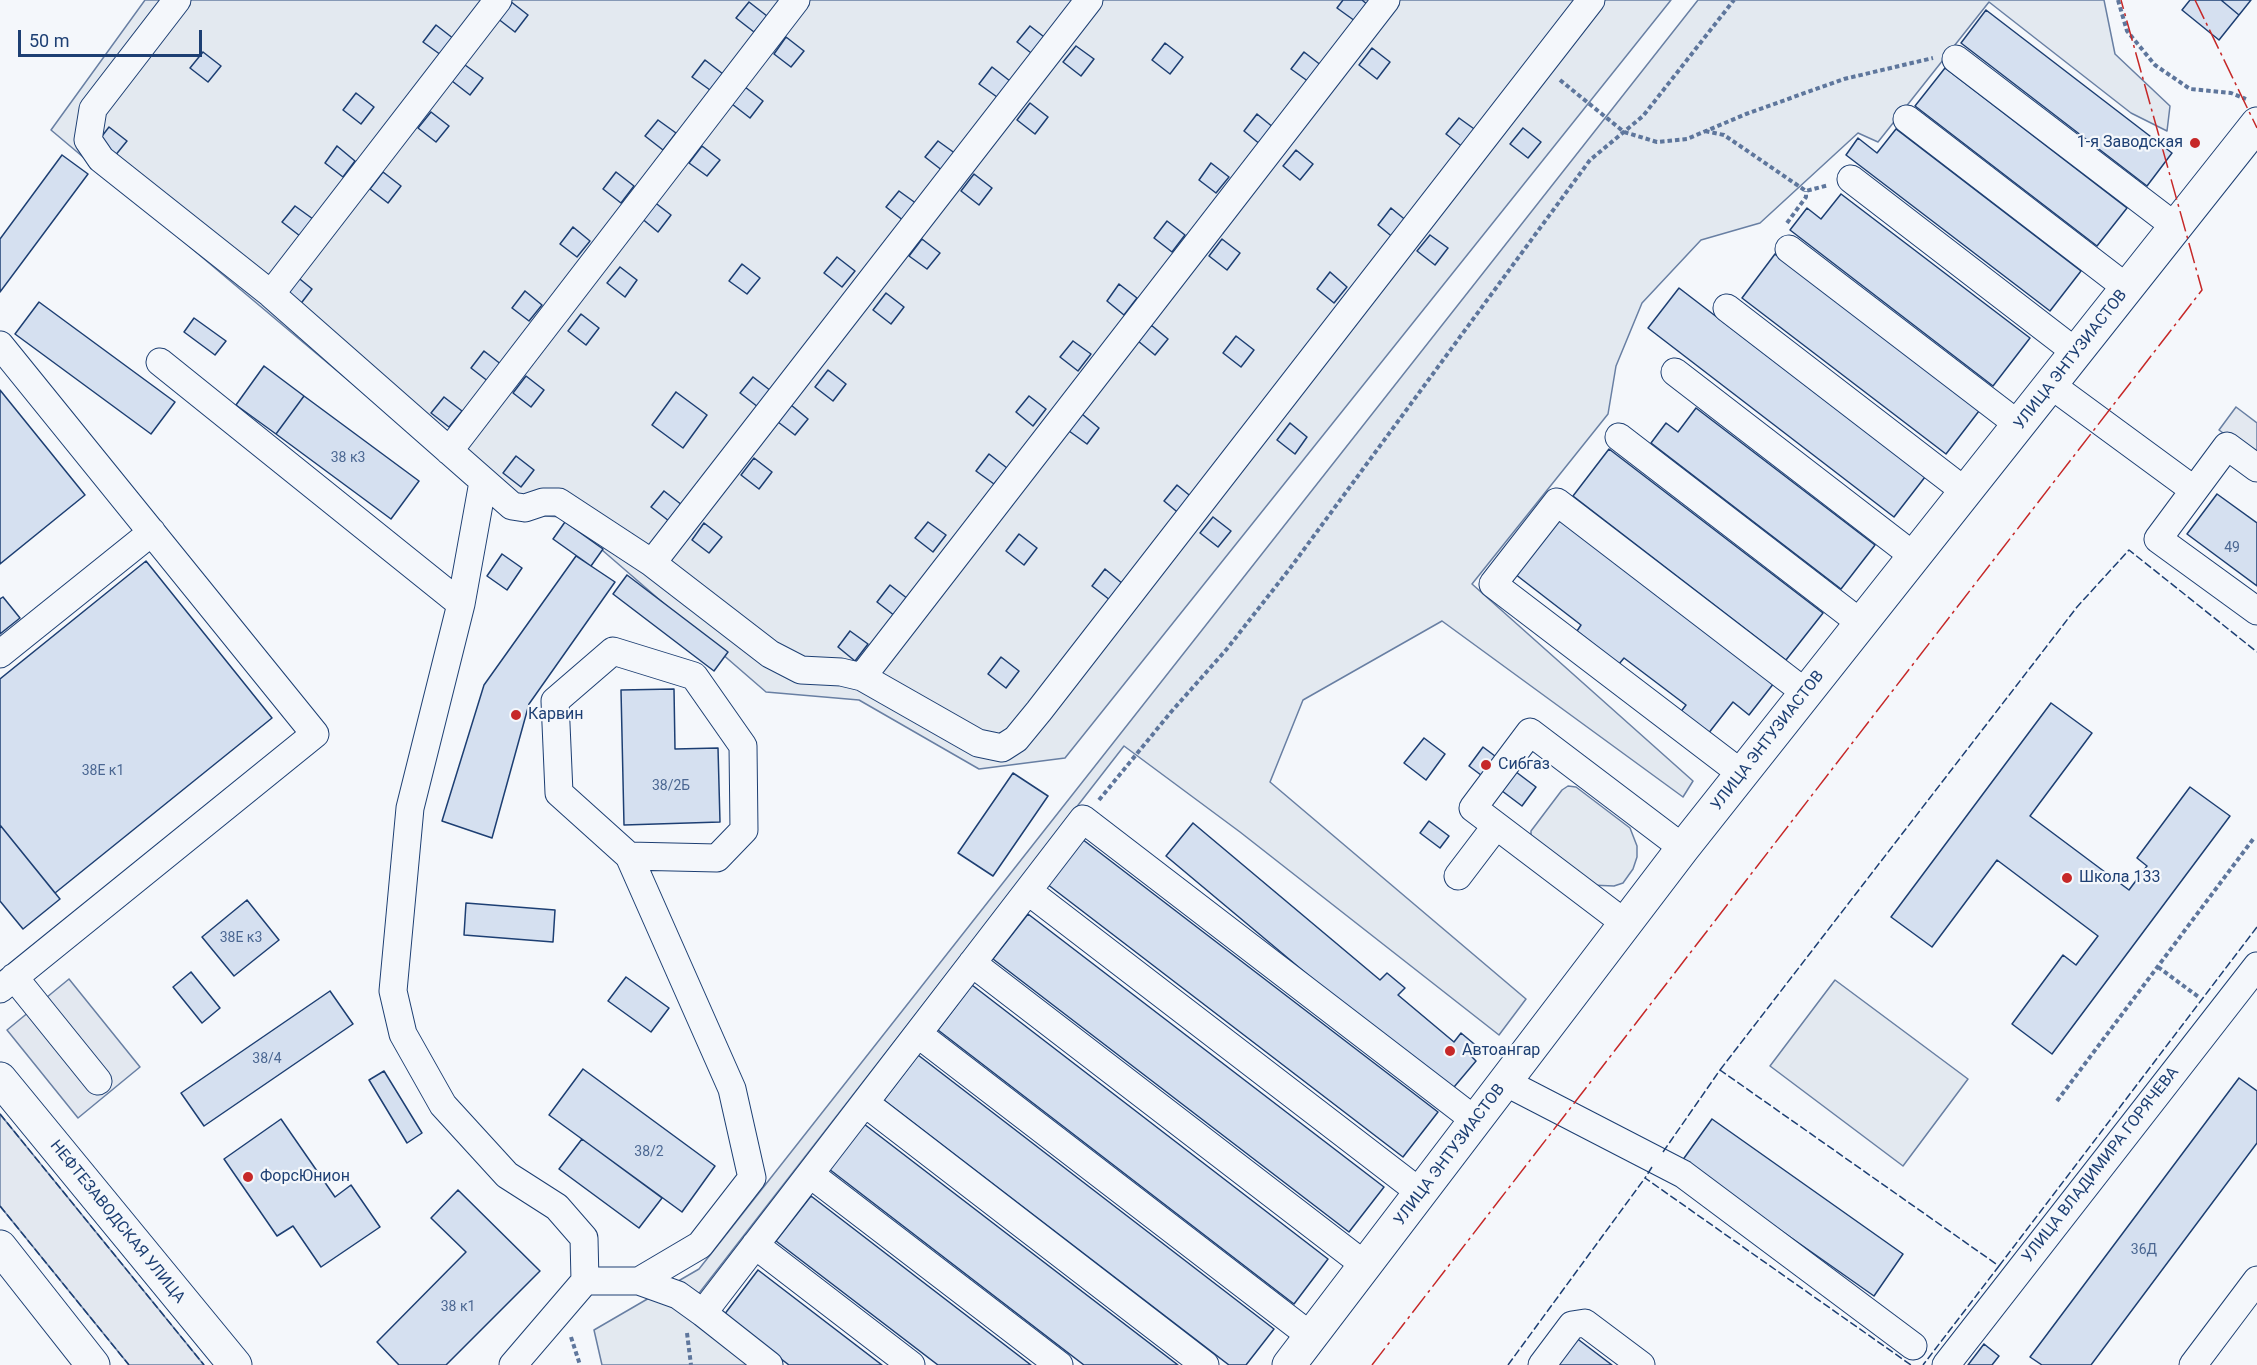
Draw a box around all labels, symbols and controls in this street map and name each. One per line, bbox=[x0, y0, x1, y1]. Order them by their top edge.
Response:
scale bar bbox=[21, 18, 206, 56]
text: 50 m bbox=[29, 30, 69, 51]
place label: 1-я Заводская bbox=[2077, 133, 2183, 153]
marker: 1-я Заводская bbox=[2188, 136, 2202, 150]
street label: УЛИЦА ЭНТУЗИАСТОВ bbox=[2010, 286, 2132, 434]
house number: 38 к3 bbox=[331, 450, 365, 466]
house number: 49 bbox=[2224, 540, 2240, 556]
street label: УЛИЦА ЭНТУЗИАСТОВ bbox=[1707, 667, 1829, 815]
place label: Карвин bbox=[528, 705, 584, 725]
marker: Карвин bbox=[509, 708, 523, 722]
place label: Сибгаз bbox=[1498, 755, 1550, 775]
marker: Сибгаз bbox=[1479, 758, 1493, 772]
house number: 38Е к1 bbox=[82, 763, 124, 779]
house number: 38/2Б bbox=[652, 778, 690, 794]
place label: Школа 133 bbox=[2079, 868, 2160, 888]
marker: Школа 133 bbox=[2060, 871, 2074, 885]
house number: 38Е к3 bbox=[220, 930, 262, 946]
place label: Автоангар bbox=[1462, 1041, 1540, 1061]
marker: Автоангар bbox=[1443, 1044, 1457, 1058]
house number: 38/4 bbox=[252, 1051, 282, 1067]
street label: УЛИЦА ВЛАДИМИРА ГОРЯЧЕВА bbox=[2019, 1063, 2183, 1267]
street label: УЛИЦА ЭНТУЗИАСТОВ bbox=[1391, 1080, 1509, 1230]
street label: НЕФТЕЗАВОДСКАЯ УЛИЦА bbox=[45, 1137, 189, 1307]
house number: 38/2 bbox=[634, 1144, 664, 1160]
place label: ФорсЮнион bbox=[260, 1167, 350, 1187]
marker: ФорсЮнион bbox=[241, 1170, 255, 1184]
house number: 36Д bbox=[2131, 1242, 2157, 1258]
house number: 38 к1 bbox=[441, 1299, 475, 1315]

